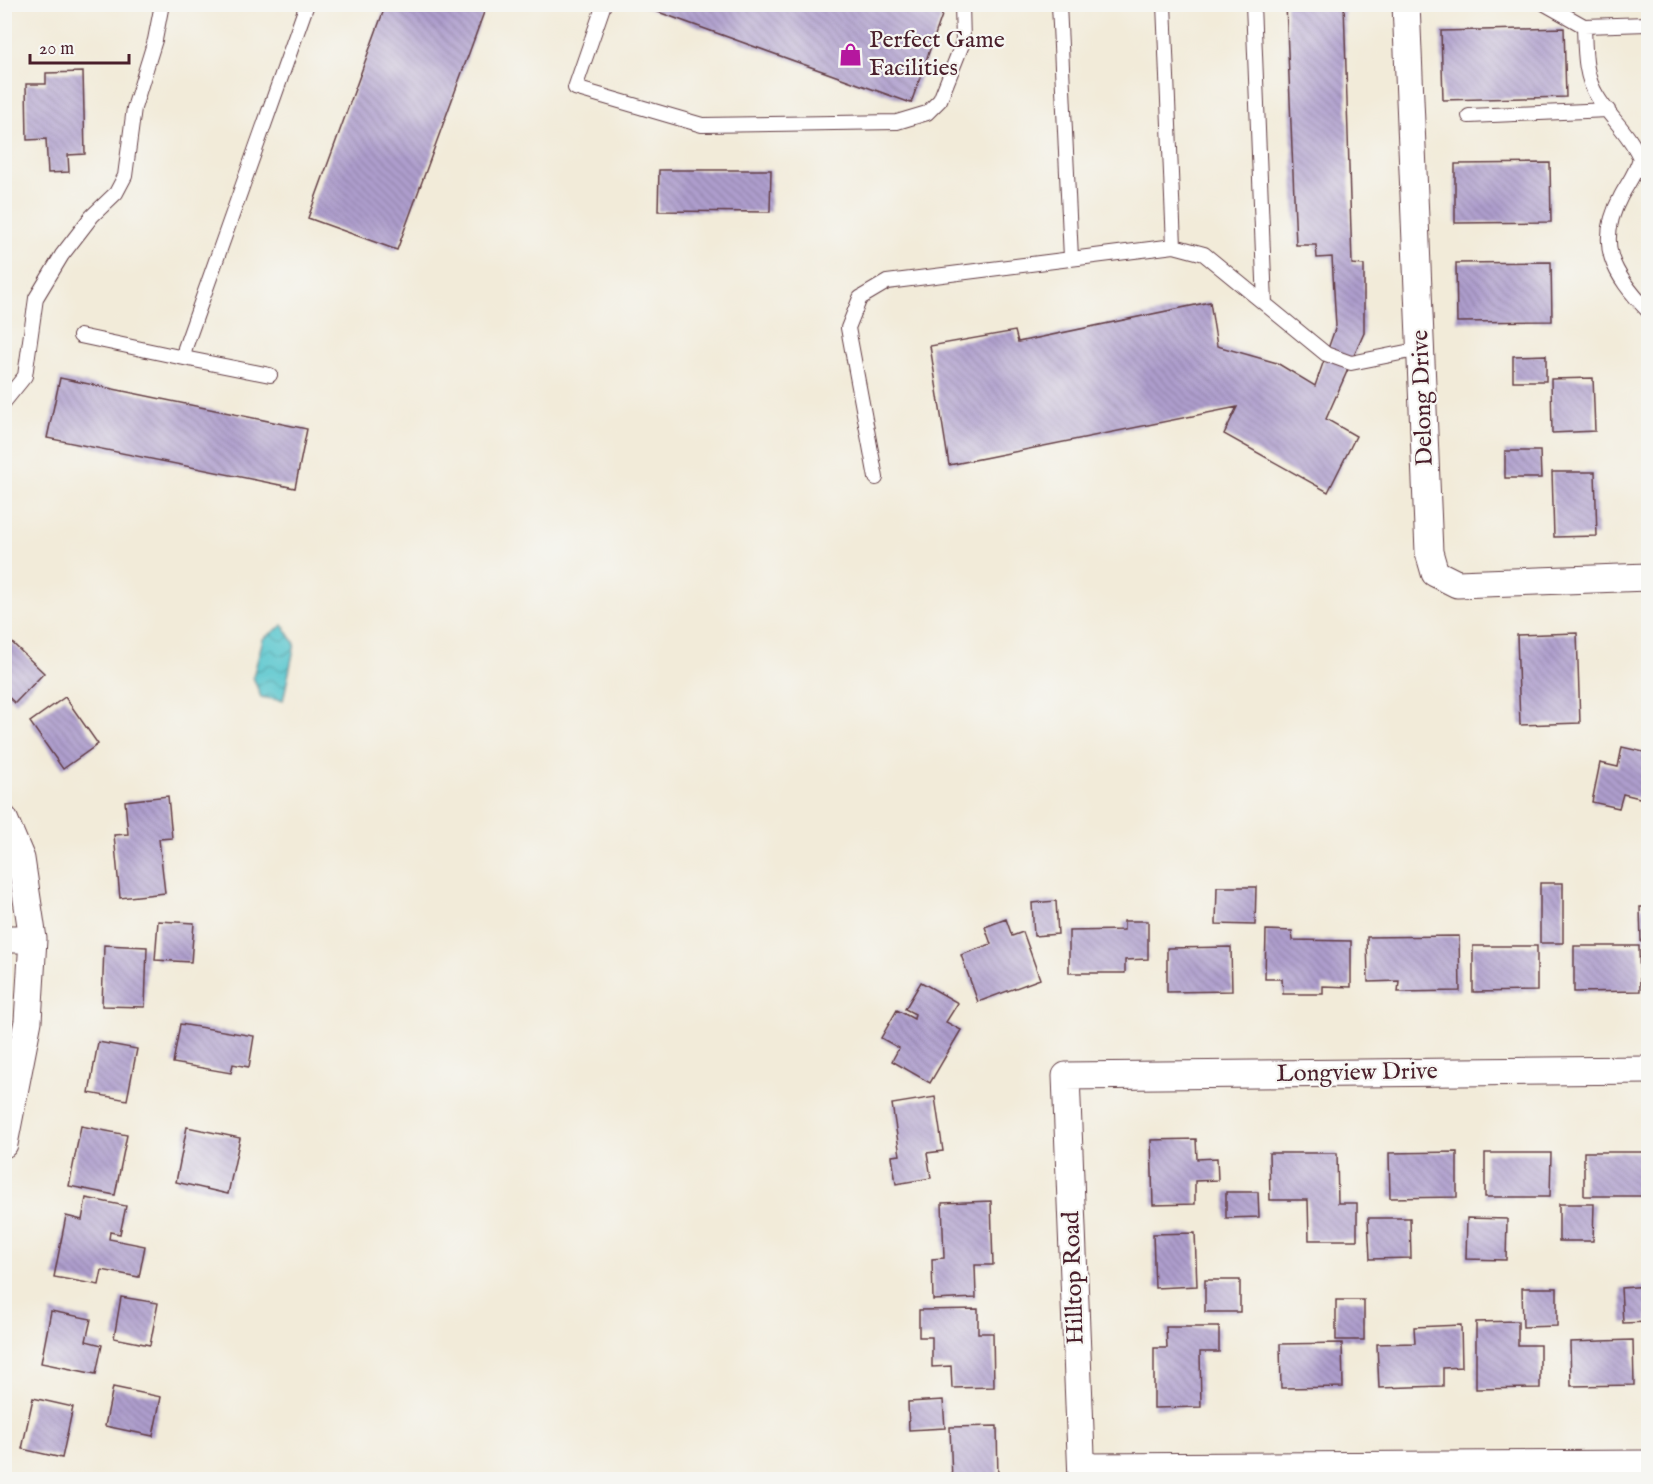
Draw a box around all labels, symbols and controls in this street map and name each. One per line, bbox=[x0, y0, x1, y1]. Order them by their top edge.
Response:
place label: Perfect Game Facilities bbox=[869, 25, 1005, 84]
scale bar bbox=[30, 27, 129, 65]
text: 20 m bbox=[39, 38, 74, 61]
shop icon: Perfect Game Facilities bbox=[838, 41, 864, 67]
street label: Delong Drive bbox=[1405, 329, 1441, 467]
street label: Longview Drive bbox=[1276, 1056, 1438, 1090]
street label: Hilltop Road bbox=[1056, 1210, 1092, 1345]

